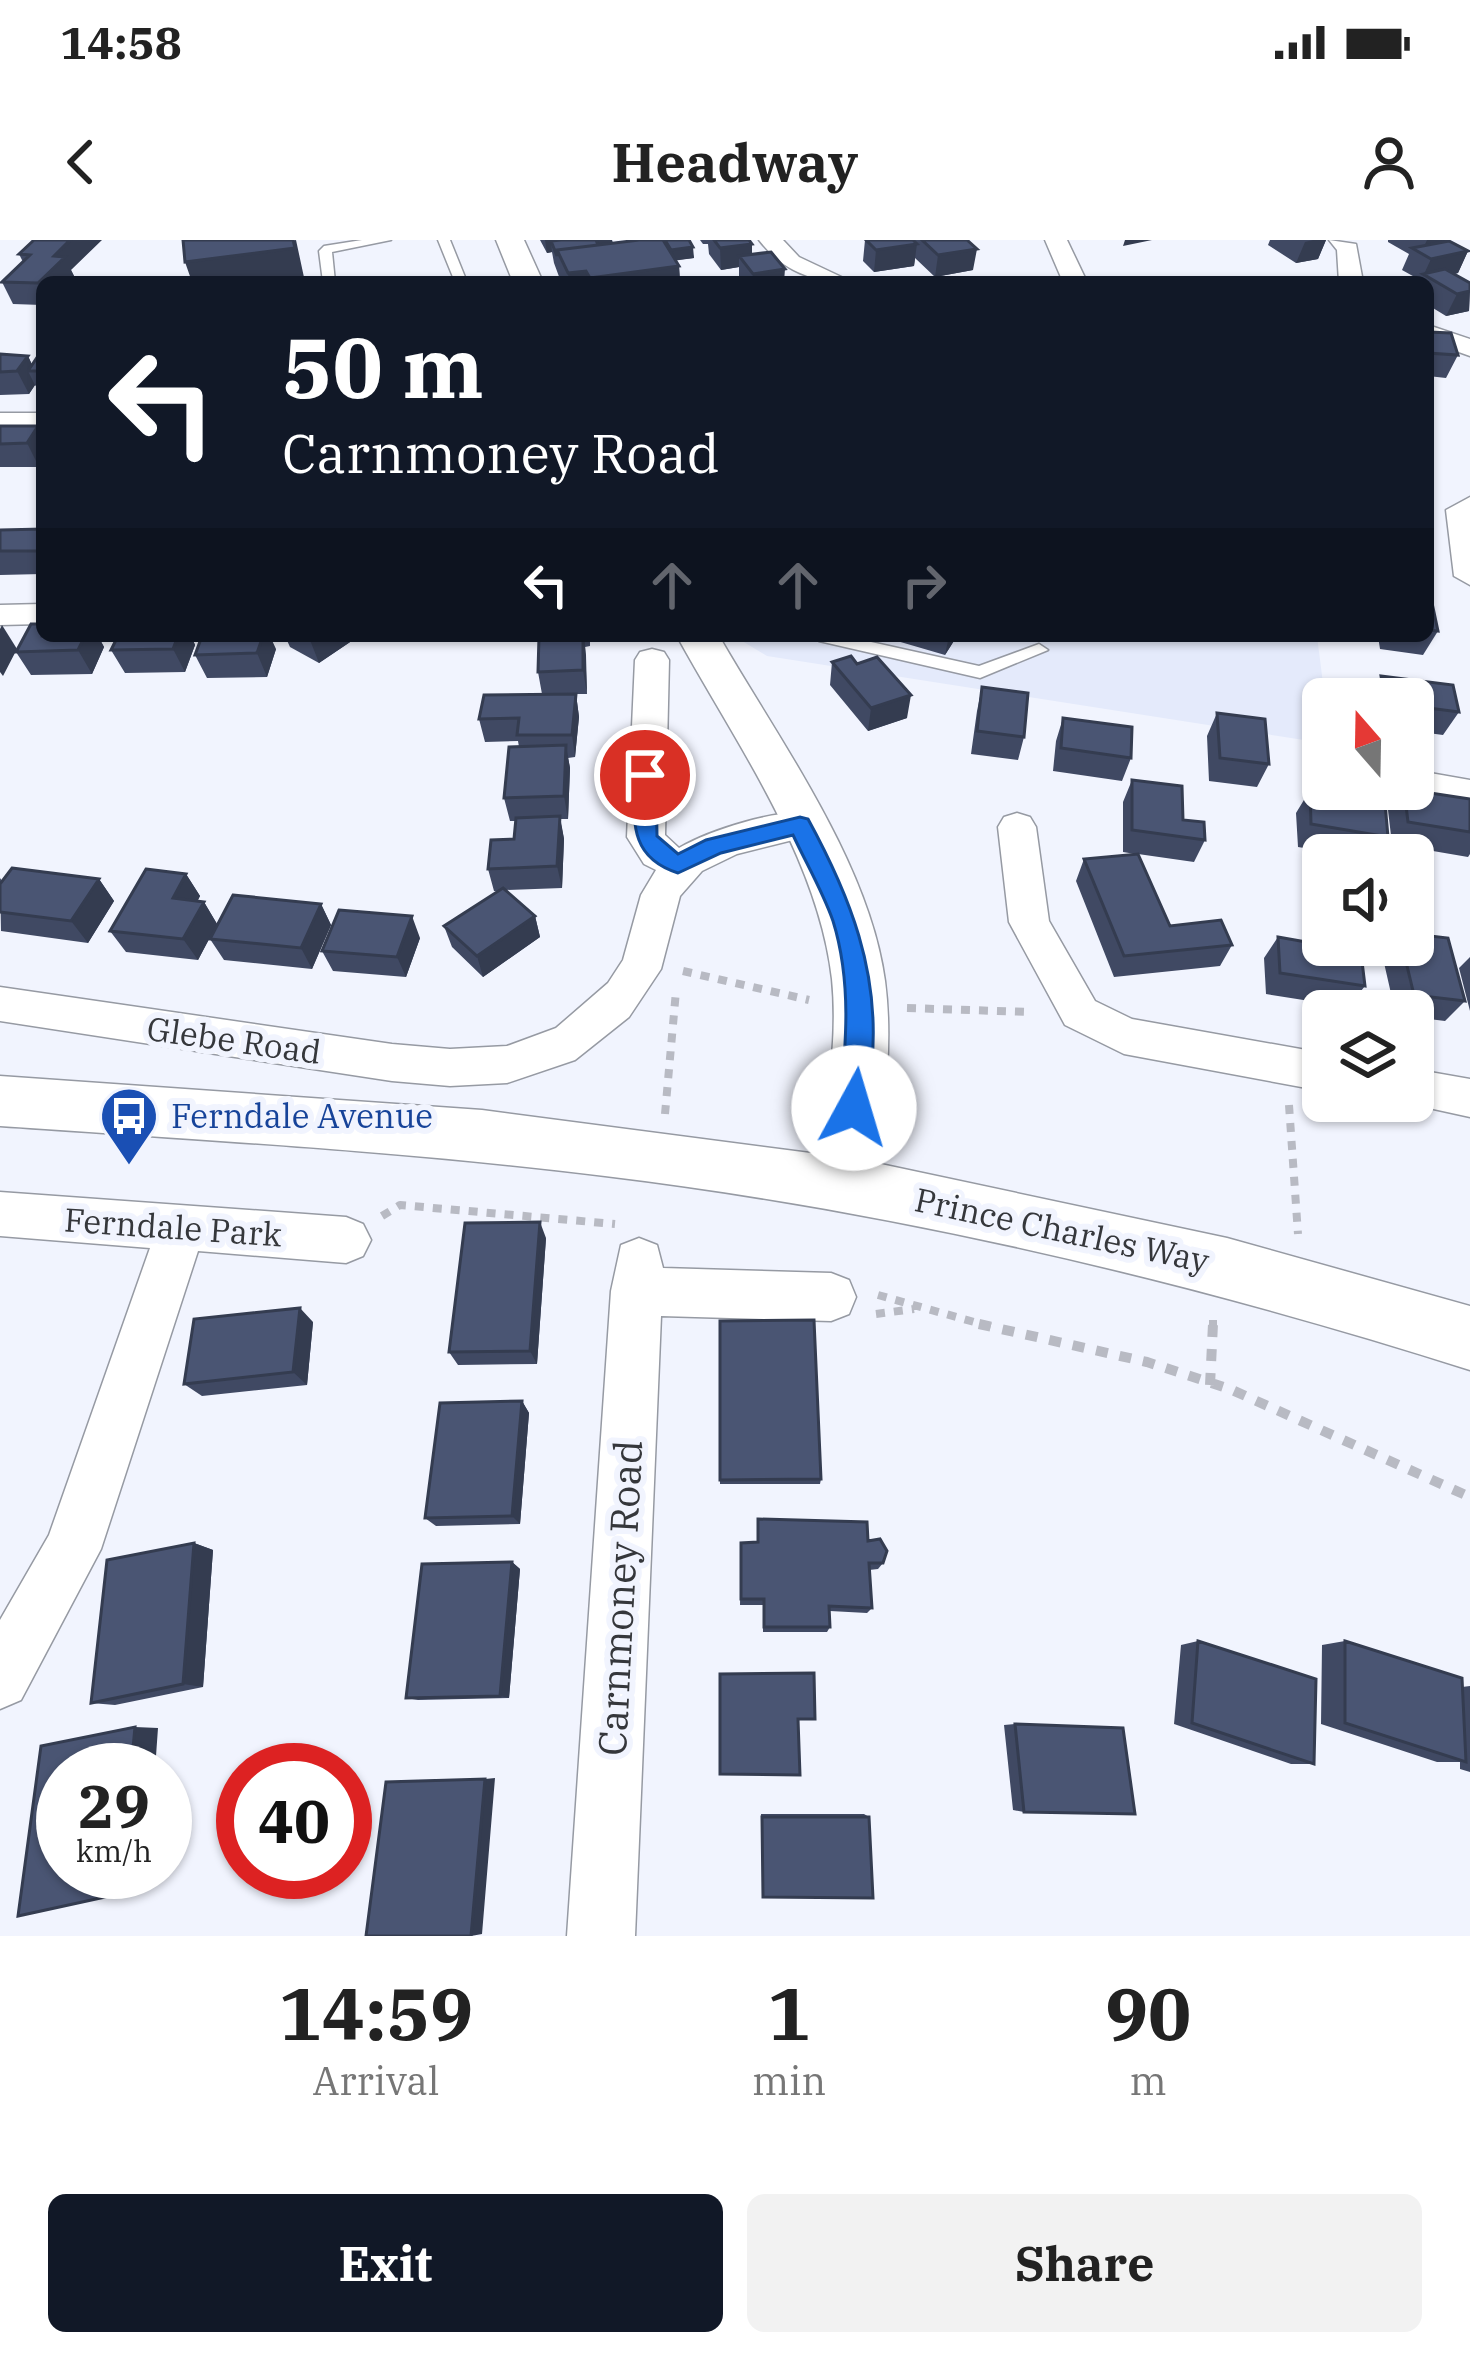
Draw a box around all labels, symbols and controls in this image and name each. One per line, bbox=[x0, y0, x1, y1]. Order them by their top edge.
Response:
text: 14:58 bbox=[60, 13, 182, 71]
text: Headway bbox=[612, 127, 858, 197]
icon: back bbox=[48, 129, 114, 195]
icon: person bbox=[1356, 129, 1422, 195]
text: 50 m bbox=[282, 312, 484, 421]
icon: left bbox=[84, 324, 240, 480]
text: Carnmoney Road bbox=[282, 418, 720, 488]
icon: left bbox=[513, 552, 579, 618]
icon: ahead bbox=[639, 552, 705, 618]
icon: ahead bbox=[765, 552, 831, 618]
icon: right bbox=[891, 552, 957, 618]
north arrow bbox=[1302, 678, 1434, 810]
map controls bbox=[1302, 678, 1434, 1122]
pin bbox=[594, 724, 696, 826]
icon: arrive bbox=[612, 742, 678, 808]
button: sound bbox=[1302, 834, 1434, 966]
button: layers bbox=[1302, 990, 1434, 1122]
street label: Glebe Road bbox=[144, 1006, 324, 1073]
position arrow bbox=[791, 1045, 917, 1171]
bus stop icon: Ferndale Avenue bbox=[98, 1085, 160, 1167]
place label: Ferndale Avenue bbox=[171, 1094, 433, 1137]
street label: Prince Charles Way bbox=[911, 1177, 1214, 1282]
street label: Ferndale Park bbox=[63, 1197, 283, 1256]
street label: Carnmoney Road bbox=[586, 1439, 653, 1757]
speed limit sign: 40 bbox=[216, 1743, 372, 1899]
text: 29 bbox=[78, 1766, 150, 1845]
text: km/h bbox=[76, 1831, 152, 1870]
text: 14:59 bbox=[279, 1966, 473, 2060]
text: 1 bbox=[767, 1966, 811, 2060]
text: 90 bbox=[1105, 1966, 1191, 2060]
text: Arrival bbox=[313, 2055, 439, 2106]
text: min bbox=[752, 2055, 826, 2106]
text: m bbox=[1130, 2055, 1167, 2106]
button: Exit bbox=[48, 2194, 723, 2332]
button: Share bbox=[747, 2194, 1422, 2332]

